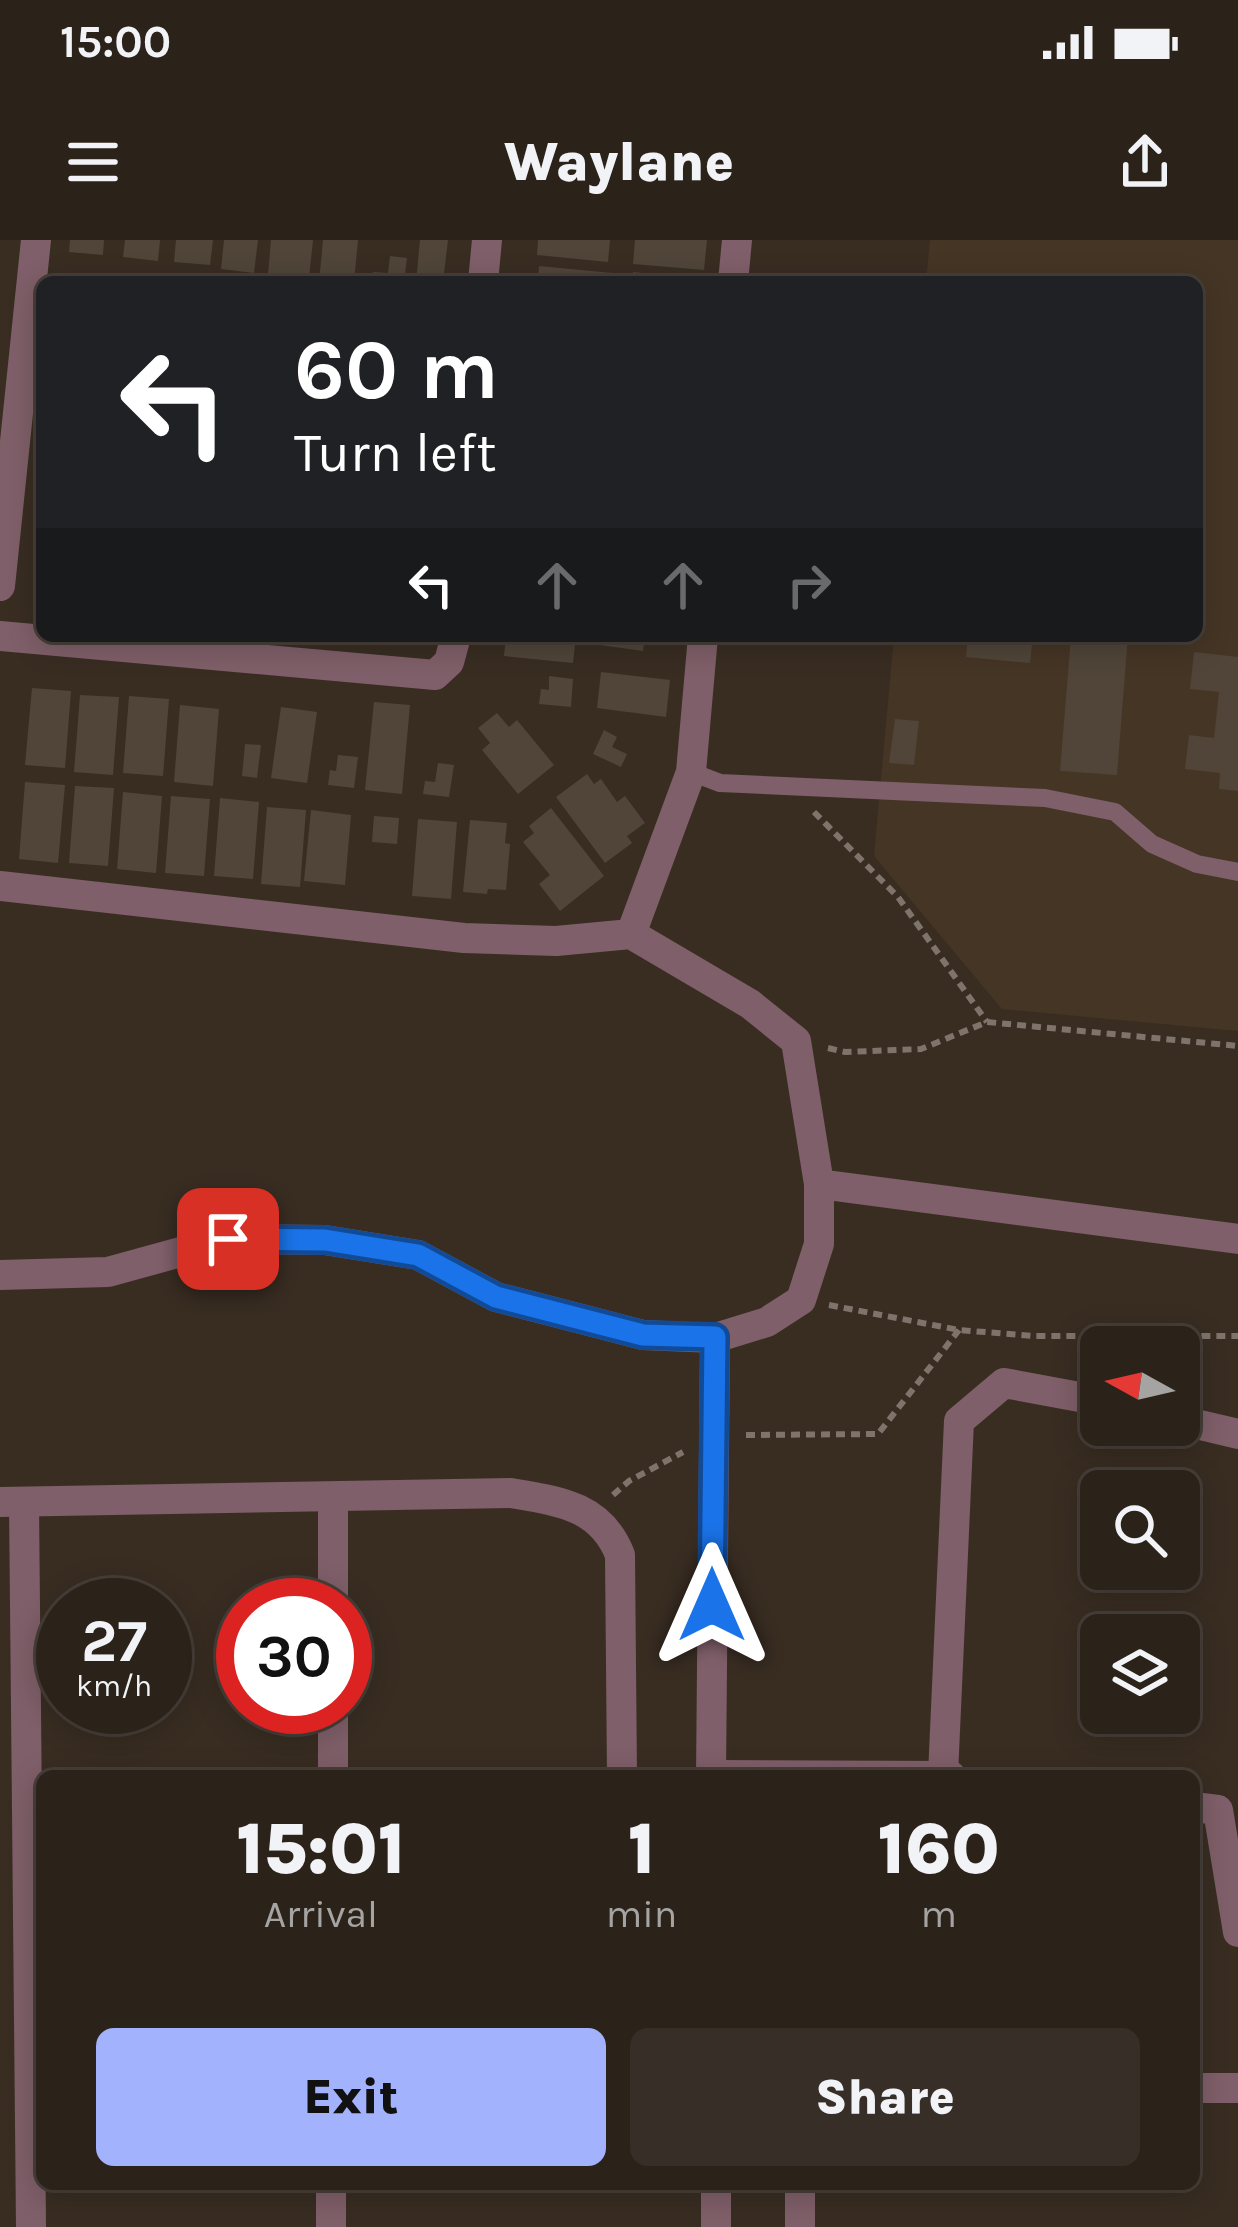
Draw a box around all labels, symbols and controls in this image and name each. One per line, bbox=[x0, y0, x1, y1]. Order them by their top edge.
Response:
text: 15:00 bbox=[60, 16, 171, 68]
icon: menu bbox=[60, 129, 126, 195]
icon: share bbox=[1112, 129, 1178, 195]
text: Waylane bbox=[504, 130, 734, 194]
text: 60 m bbox=[294, 321, 499, 419]
icon: left bbox=[96, 324, 252, 480]
text: Turn left bbox=[294, 421, 497, 485]
icon: left bbox=[398, 552, 464, 618]
icon: ahead bbox=[524, 552, 590, 618]
icon: ahead bbox=[650, 552, 716, 618]
icon: right bbox=[776, 552, 842, 618]
pin bbox=[177, 1188, 279, 1290]
icon: arrive bbox=[195, 1206, 261, 1272]
north arrow bbox=[1080, 1326, 1200, 1446]
map controls bbox=[1080, 1326, 1200, 1734]
button: search bbox=[1080, 1470, 1200, 1590]
position arrow bbox=[649, 1542, 775, 1668]
speed limit sign: 30 bbox=[216, 1578, 372, 1734]
text: 27 bbox=[81, 1606, 147, 1676]
button: layers bbox=[1080, 1614, 1200, 1734]
text: km/h bbox=[76, 1668, 152, 1704]
text: 15:01 bbox=[236, 1807, 406, 1891]
text: 1 bbox=[628, 1807, 655, 1891]
text: 160 bbox=[877, 1807, 1000, 1891]
text: Arrival bbox=[264, 1891, 378, 1937]
text: min bbox=[606, 1891, 677, 1937]
text: m bbox=[920, 1891, 957, 1937]
button: Exit bbox=[96, 2028, 606, 2166]
button: Share bbox=[630, 2028, 1140, 2166]

